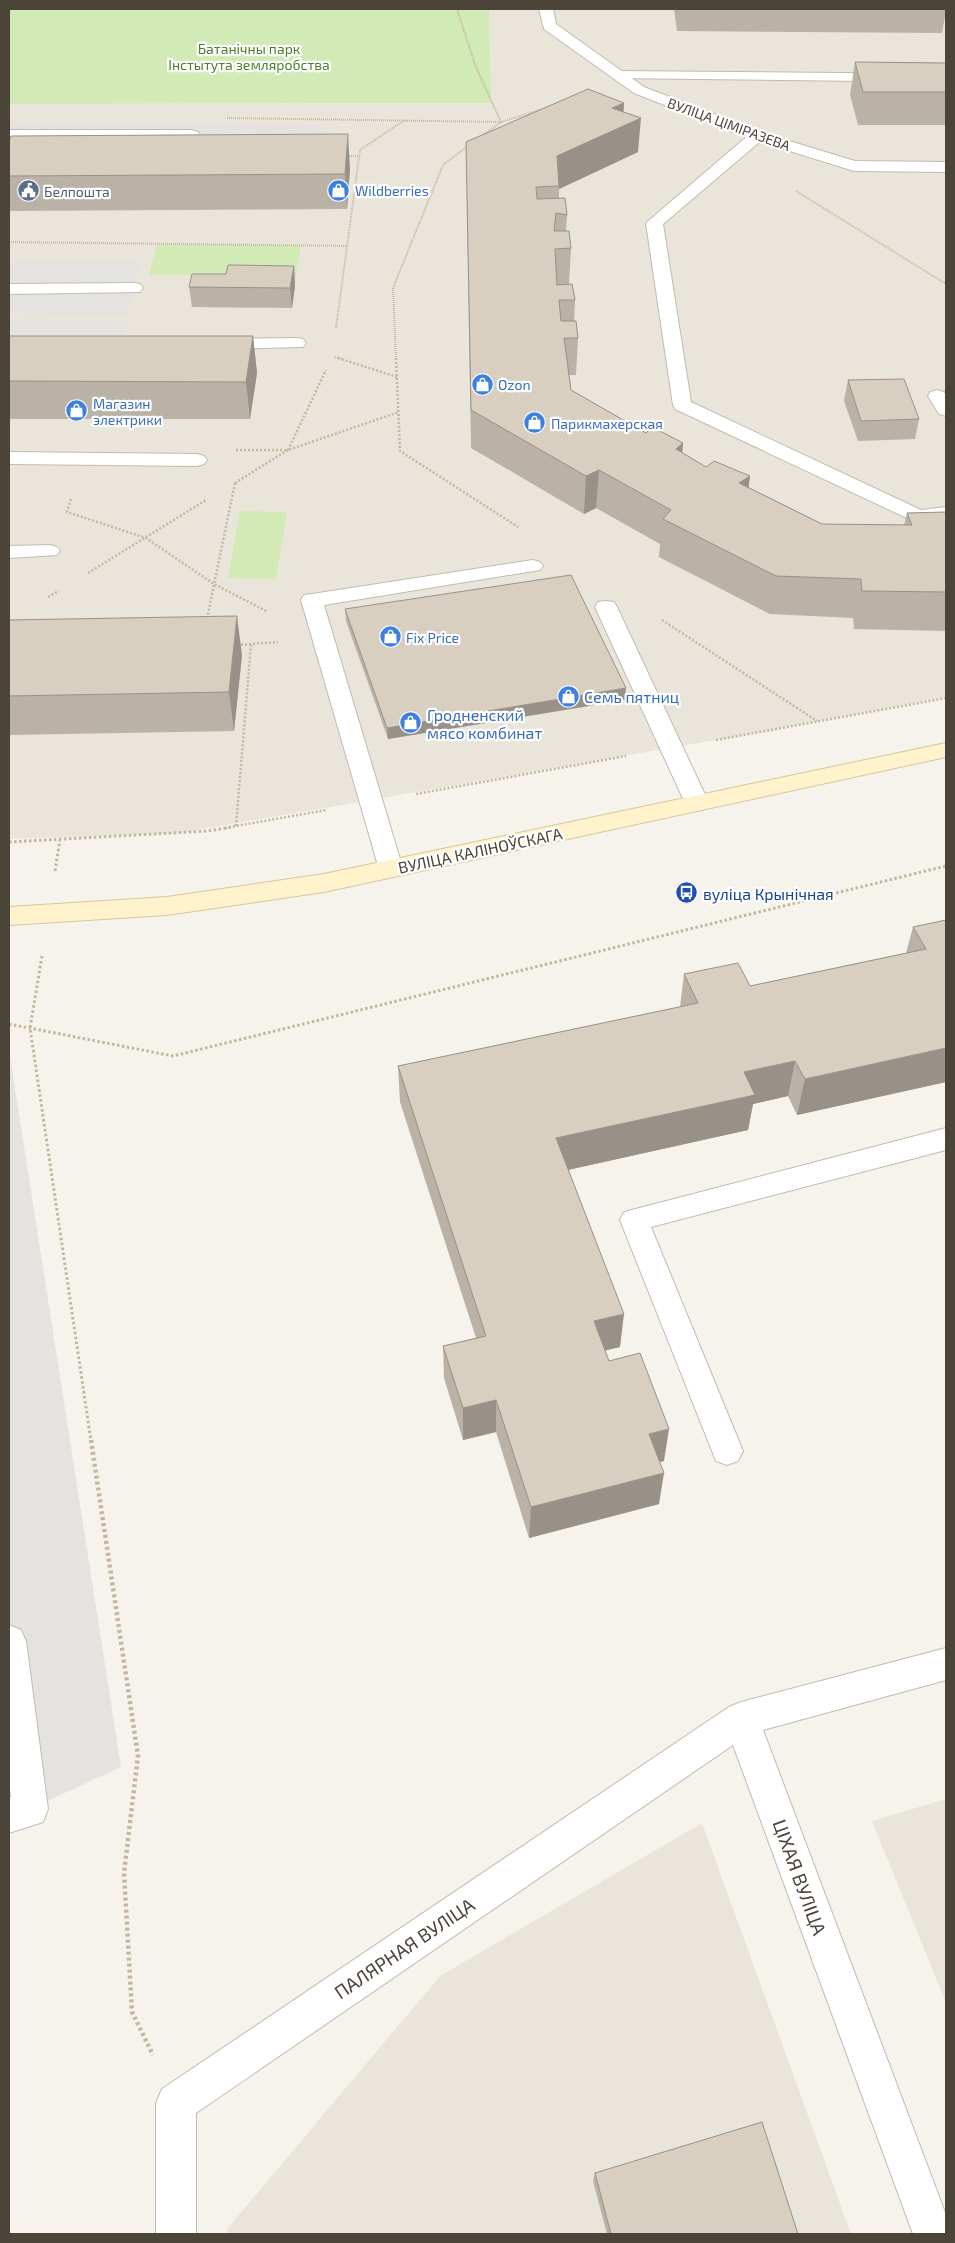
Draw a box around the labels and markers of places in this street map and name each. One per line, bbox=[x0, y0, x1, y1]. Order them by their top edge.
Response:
shop icon: Wildberries bbox=[327, 178, 351, 202]
public building icon: Белпошта bbox=[16, 179, 40, 203]
place label: Wildberries bbox=[355, 182, 429, 199]
place label: Белпошта bbox=[44, 183, 110, 200]
shop icon: Ozon bbox=[470, 372, 494, 396]
place label: Ozon bbox=[498, 376, 531, 393]
place label: Магазин электрики bbox=[93, 395, 162, 428]
shop icon: Магазин электрики bbox=[65, 399, 89, 423]
shop icon: Парикмахерская bbox=[523, 411, 547, 435]
place label: Парикмахерская bbox=[551, 415, 663, 432]
shop icon: Fix Price bbox=[378, 625, 402, 649]
place label: Fix Price bbox=[406, 629, 459, 646]
shop icon: Семь пятниц bbox=[556, 684, 580, 708]
place label: Семь пятниц bbox=[584, 687, 679, 706]
place label: Гродненский мясо комбинат bbox=[427, 705, 542, 742]
shop icon: Гродненский мясо комбинат bbox=[399, 711, 423, 735]
bus stop icon: вуліца Крынічная bbox=[675, 881, 699, 905]
place label: вуліца Крынічная bbox=[703, 884, 834, 904]

